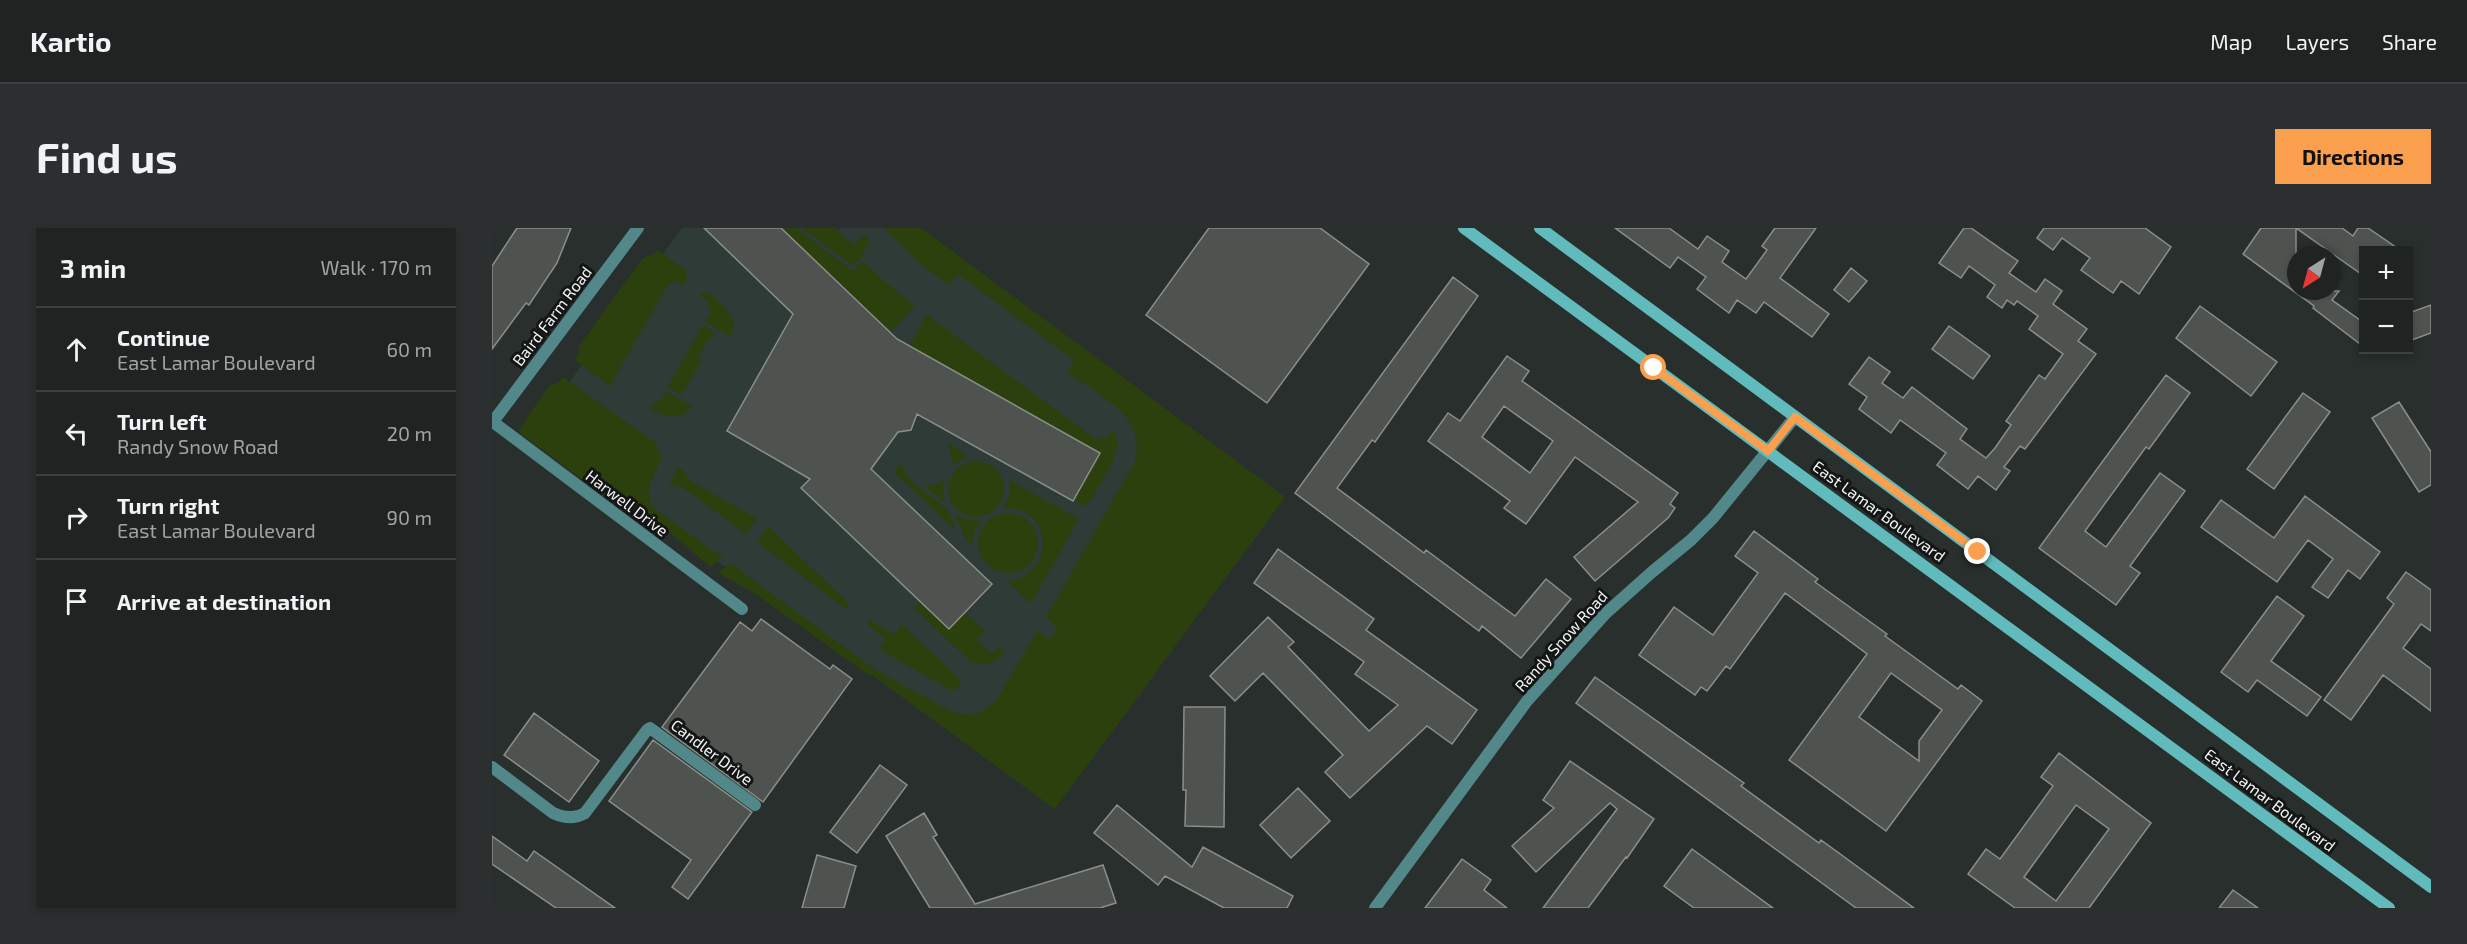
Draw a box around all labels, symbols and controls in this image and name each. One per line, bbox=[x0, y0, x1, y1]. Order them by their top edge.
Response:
text: Kartio bbox=[30, 24, 111, 58]
text: Map bbox=[2210, 29, 2252, 54]
text: Layers bbox=[2285, 29, 2349, 54]
text: Share bbox=[2382, 29, 2437, 54]
button: Directions bbox=[2275, 129, 2431, 184]
text: Find us bbox=[36, 131, 178, 181]
north arrow bbox=[2287, 246, 2341, 300]
map controls bbox=[2359, 246, 2413, 354]
button: + bbox=[2359, 246, 2413, 300]
text: 3 min bbox=[60, 252, 126, 283]
text: Walk · 170 m bbox=[321, 255, 432, 279]
street label: Baird Farm Road bbox=[508, 262, 595, 369]
button: − bbox=[2359, 300, 2413, 354]
text: Continue bbox=[117, 324, 210, 350]
icon: ahead bbox=[60, 333, 93, 366]
text: 60 m bbox=[387, 337, 432, 361]
text: East Lamar Boulevard bbox=[117, 350, 316, 374]
route start bbox=[1640, 354, 1666, 380]
text: Turn left bbox=[117, 408, 206, 434]
icon: left bbox=[60, 417, 93, 450]
text: 20 m bbox=[387, 421, 432, 445]
text: Randy Snow Road bbox=[117, 434, 279, 458]
street label: East Lamar Boulevard bbox=[1809, 456, 1949, 565]
street label: Harwell Drive bbox=[582, 465, 672, 540]
text: Turn right bbox=[117, 492, 219, 518]
icon: right bbox=[60, 501, 93, 534]
text: 90 m bbox=[387, 505, 432, 529]
text: East Lamar Boulevard bbox=[117, 518, 316, 542]
route end bbox=[1964, 538, 1990, 564]
icon: arrive bbox=[60, 585, 93, 618]
street label: Randy Snow Road bbox=[1510, 586, 1611, 695]
text: Arrive at destination bbox=[117, 588, 331, 614]
street label: Candler Drive bbox=[668, 715, 757, 788]
street label: East Lamar Boulevard bbox=[2201, 744, 2340, 855]

